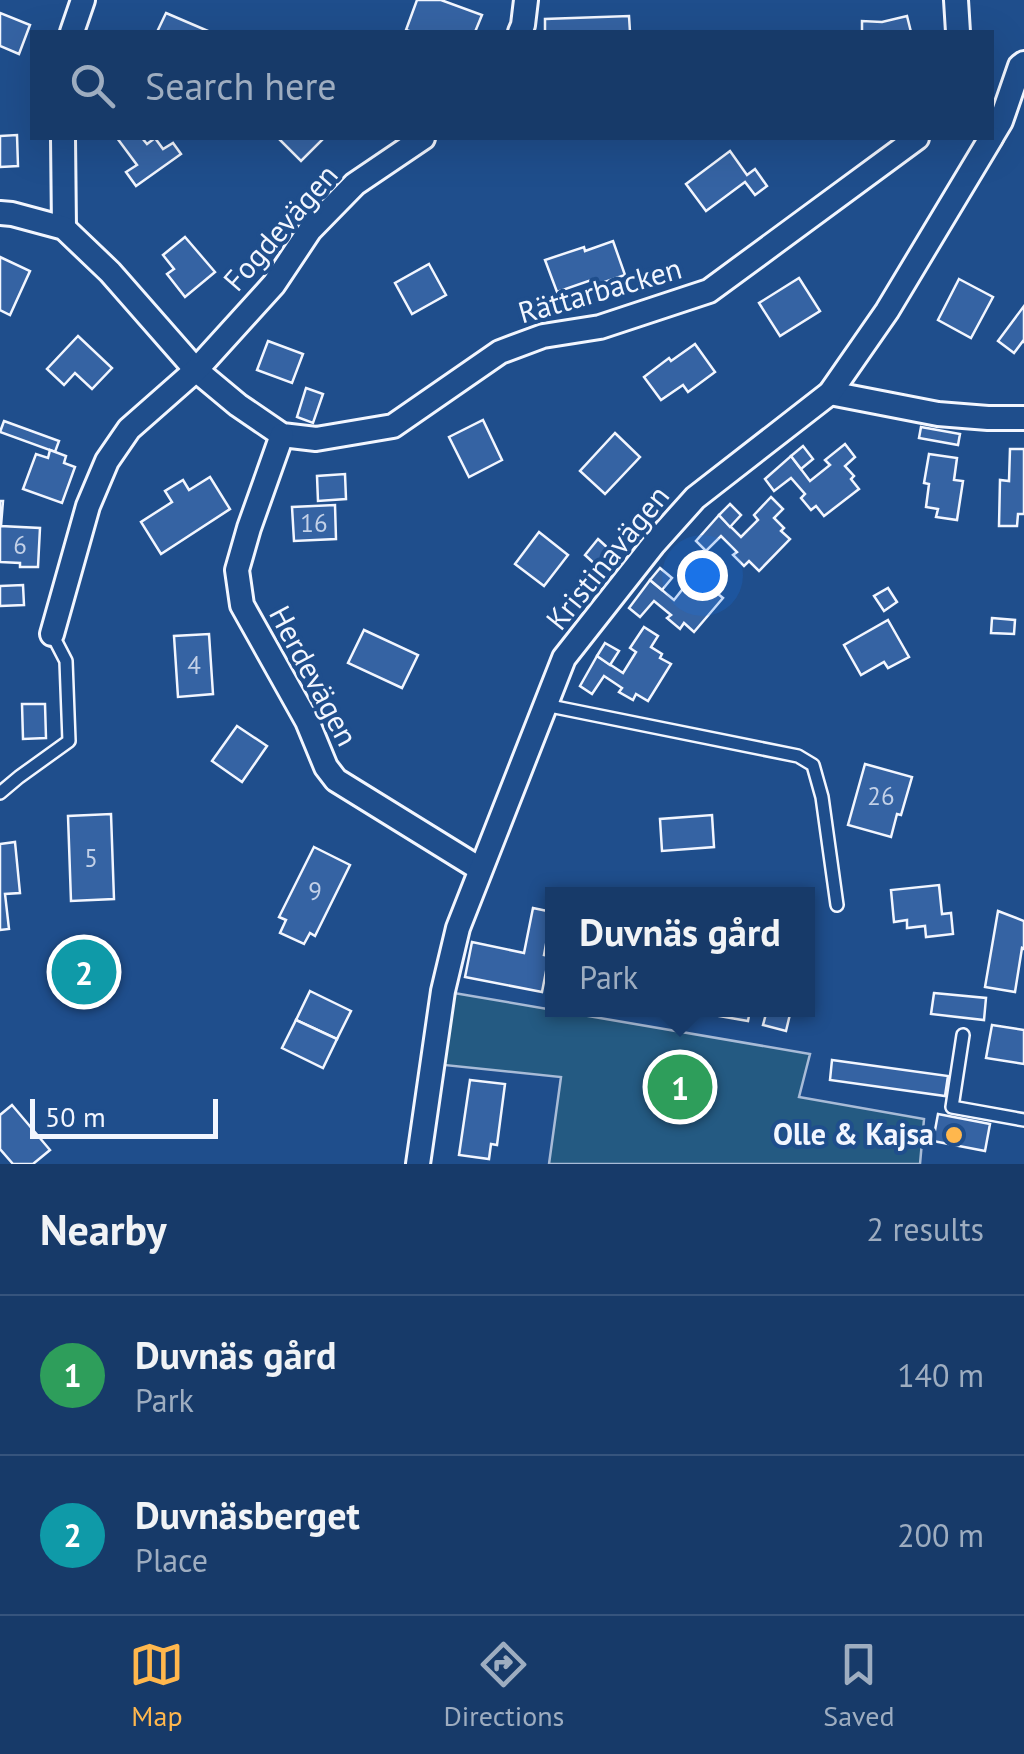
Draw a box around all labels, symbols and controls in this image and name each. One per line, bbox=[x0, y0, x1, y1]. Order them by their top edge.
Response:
search box bbox=[30, 30, 994, 140]
icon: search bbox=[65, 58, 120, 113]
text: Search here bbox=[145, 61, 337, 110]
street label: Fogdevägen bbox=[214, 156, 346, 298]
street label: Rättarbacken bbox=[513, 248, 686, 331]
street label: Kristinavägen bbox=[537, 477, 677, 637]
house number: 16 bbox=[300, 507, 328, 539]
house number: 6 bbox=[13, 529, 27, 561]
your location bbox=[677, 550, 728, 601]
street label: Herdevägen bbox=[261, 598, 368, 752]
house number: 4 bbox=[187, 649, 201, 681]
house number: 26 bbox=[867, 780, 895, 812]
house number: 5 bbox=[84, 842, 98, 874]
house number: 9 bbox=[308, 875, 322, 907]
popup bbox=[545, 887, 815, 1017]
text: Duvnäs gård bbox=[579, 907, 781, 956]
pin: 2 bbox=[52, 934, 116, 1010]
text: Park bbox=[579, 956, 638, 998]
pin: 1 bbox=[648, 1050, 712, 1124]
scale bar bbox=[30, 1094, 218, 1138]
text: 50 m bbox=[45, 1098, 106, 1135]
place label: Olle & Kajsa bbox=[773, 1114, 934, 1153]
marker: Olle & Kajsa bbox=[943, 1124, 965, 1146]
text: Nearby bbox=[40, 1202, 167, 1257]
text: 2 results bbox=[866, 1208, 984, 1250]
text: Duvnäs gård bbox=[135, 1330, 336, 1379]
text: 1 bbox=[63, 1354, 82, 1396]
text: 140 m bbox=[897, 1354, 984, 1396]
text: Park bbox=[135, 1379, 194, 1421]
text: Duvnäsberget bbox=[135, 1490, 360, 1539]
text: 2 bbox=[63, 1514, 82, 1556]
text: 200 m bbox=[897, 1514, 984, 1556]
text: Place bbox=[135, 1539, 208, 1581]
tab: Map bbox=[129, 1637, 184, 1734]
tab: Directions bbox=[443, 1637, 564, 1734]
tab: Saved bbox=[823, 1637, 895, 1734]

